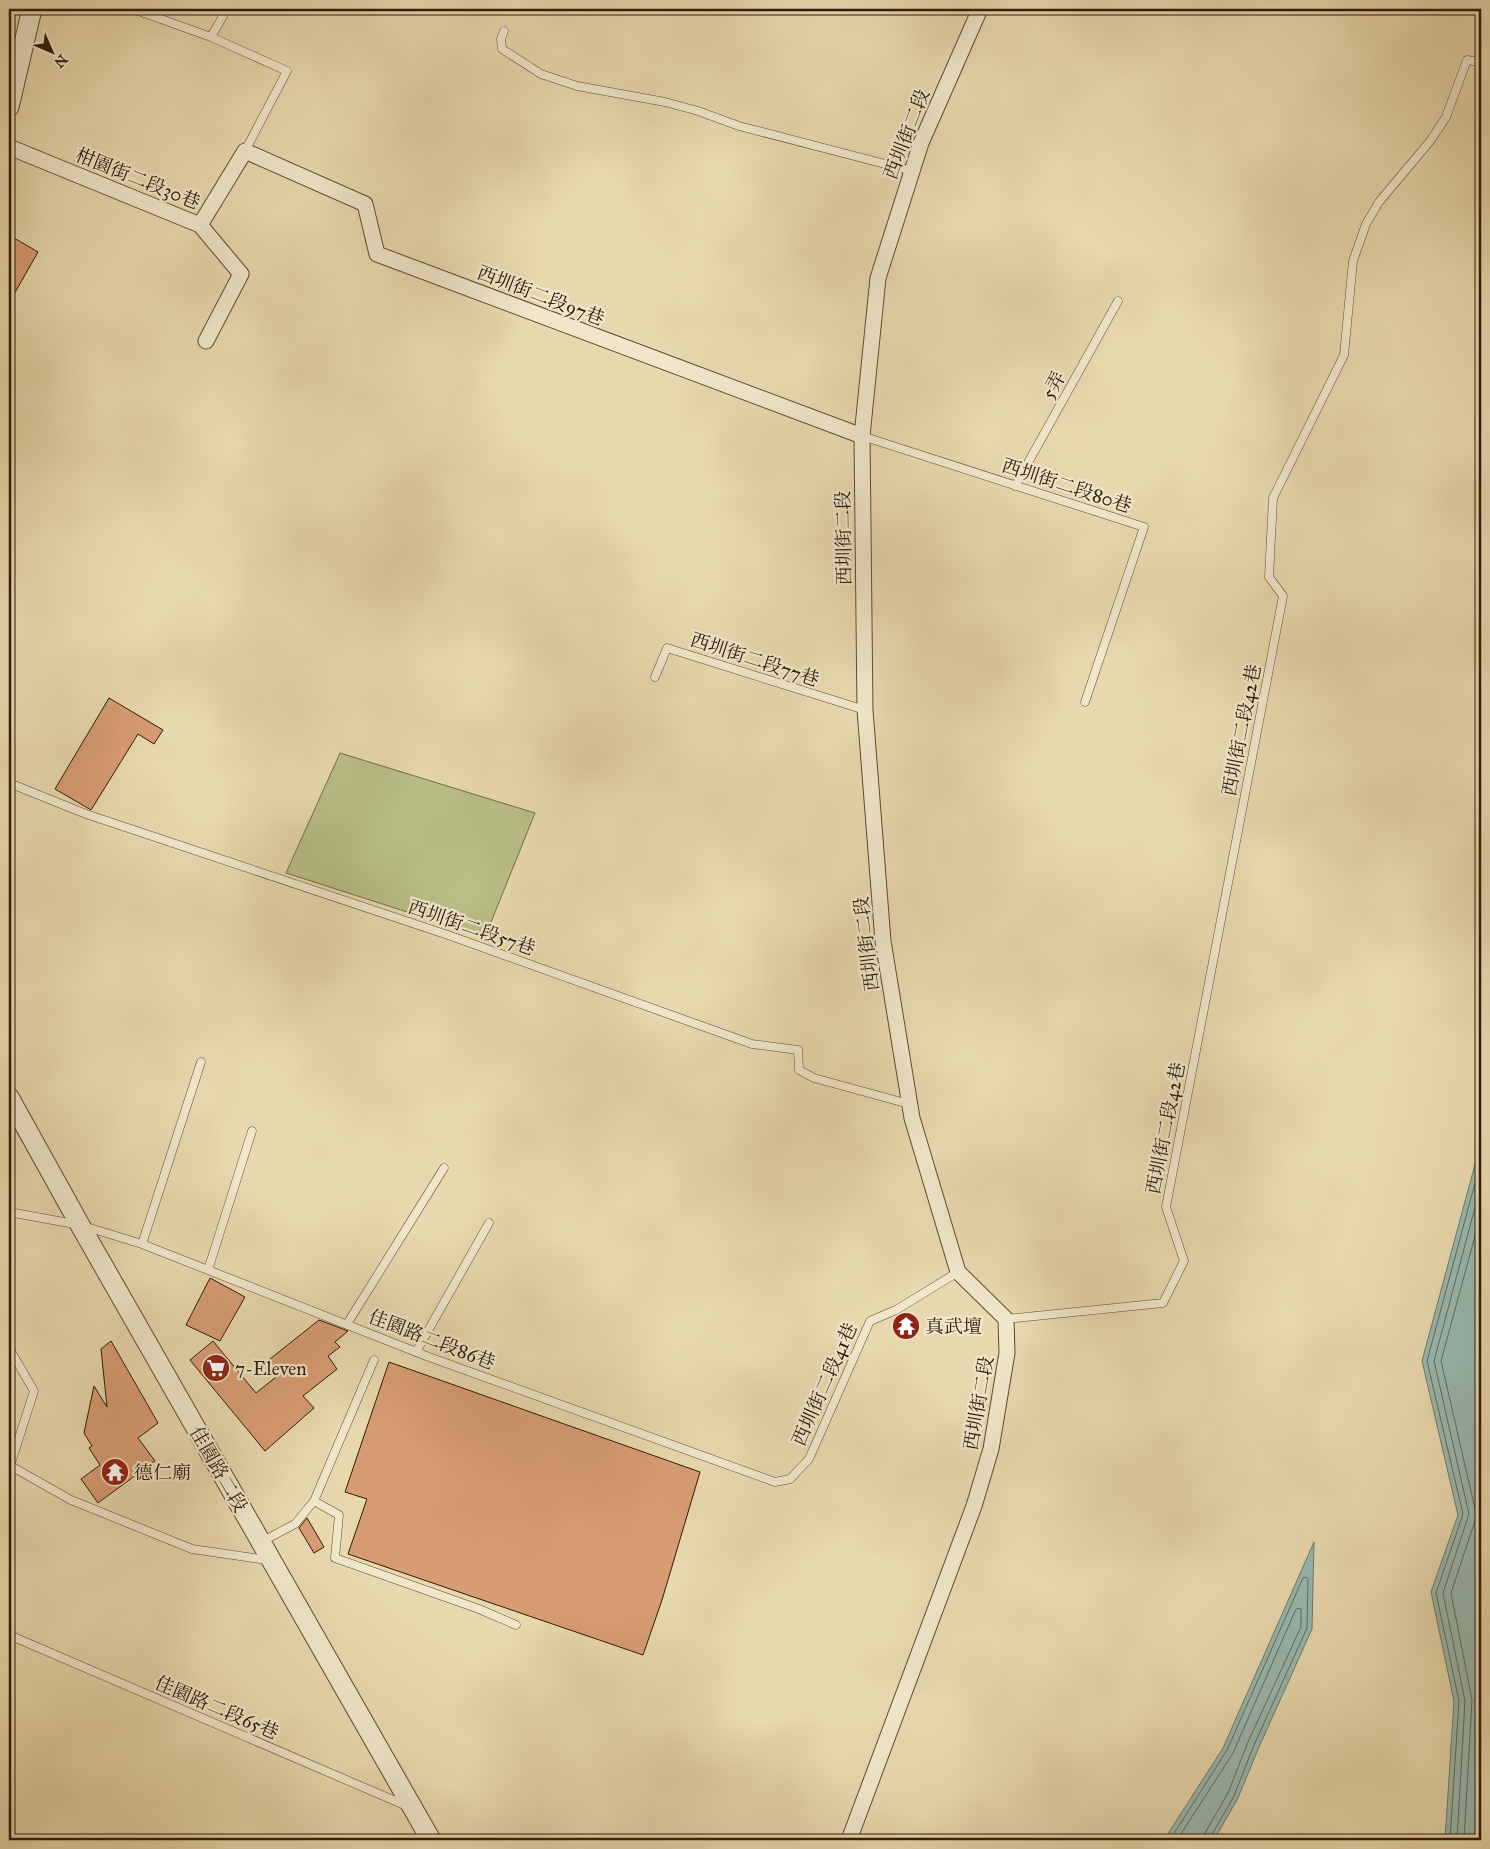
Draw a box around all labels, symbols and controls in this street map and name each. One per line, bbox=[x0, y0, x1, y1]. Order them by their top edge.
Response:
north arrow bbox=[28, 28, 78, 78]
text: N bbox=[51, 51, 71, 71]
street label: 西圳街二段 bbox=[879, 86, 934, 183]
street label: 柑園街二段30巷 bbox=[72, 143, 204, 214]
street label: 西圳街二段97巷 bbox=[474, 261, 608, 330]
street label: 5弄 bbox=[1037, 367, 1070, 403]
street label: 西圳街二段80巷 bbox=[999, 454, 1135, 517]
street label: 西圳街二段 bbox=[831, 490, 856, 586]
street label: 西圳街二段77巷 bbox=[687, 628, 822, 691]
street label: 西圳街二段42巷 bbox=[1217, 662, 1266, 798]
street label: 西圳街二段57巷 bbox=[405, 895, 538, 960]
street label: 西圳街二段 bbox=[849, 895, 884, 992]
street label: 西圳街二段42巷 bbox=[1141, 1060, 1190, 1196]
street label: 佳園路二段86巷 bbox=[365, 1305, 498, 1374]
temple icon: 真武壇 bbox=[891, 1311, 921, 1341]
place label: 真武壇 bbox=[925, 1315, 982, 1338]
street label: 西圳街二段41巷 bbox=[787, 1319, 862, 1449]
supermarket icon: 7-Eleven bbox=[201, 1353, 231, 1383]
street label: 西圳街二段 bbox=[959, 1354, 998, 1452]
place label: 7-Eleven bbox=[235, 1357, 307, 1380]
street label: 佳園路二段 bbox=[185, 1422, 252, 1516]
temple icon: 德仁廟 bbox=[100, 1457, 130, 1487]
place label: 德仁廟 bbox=[134, 1461, 191, 1484]
street label: 佳園路二段65巷 bbox=[151, 1671, 282, 1744]

